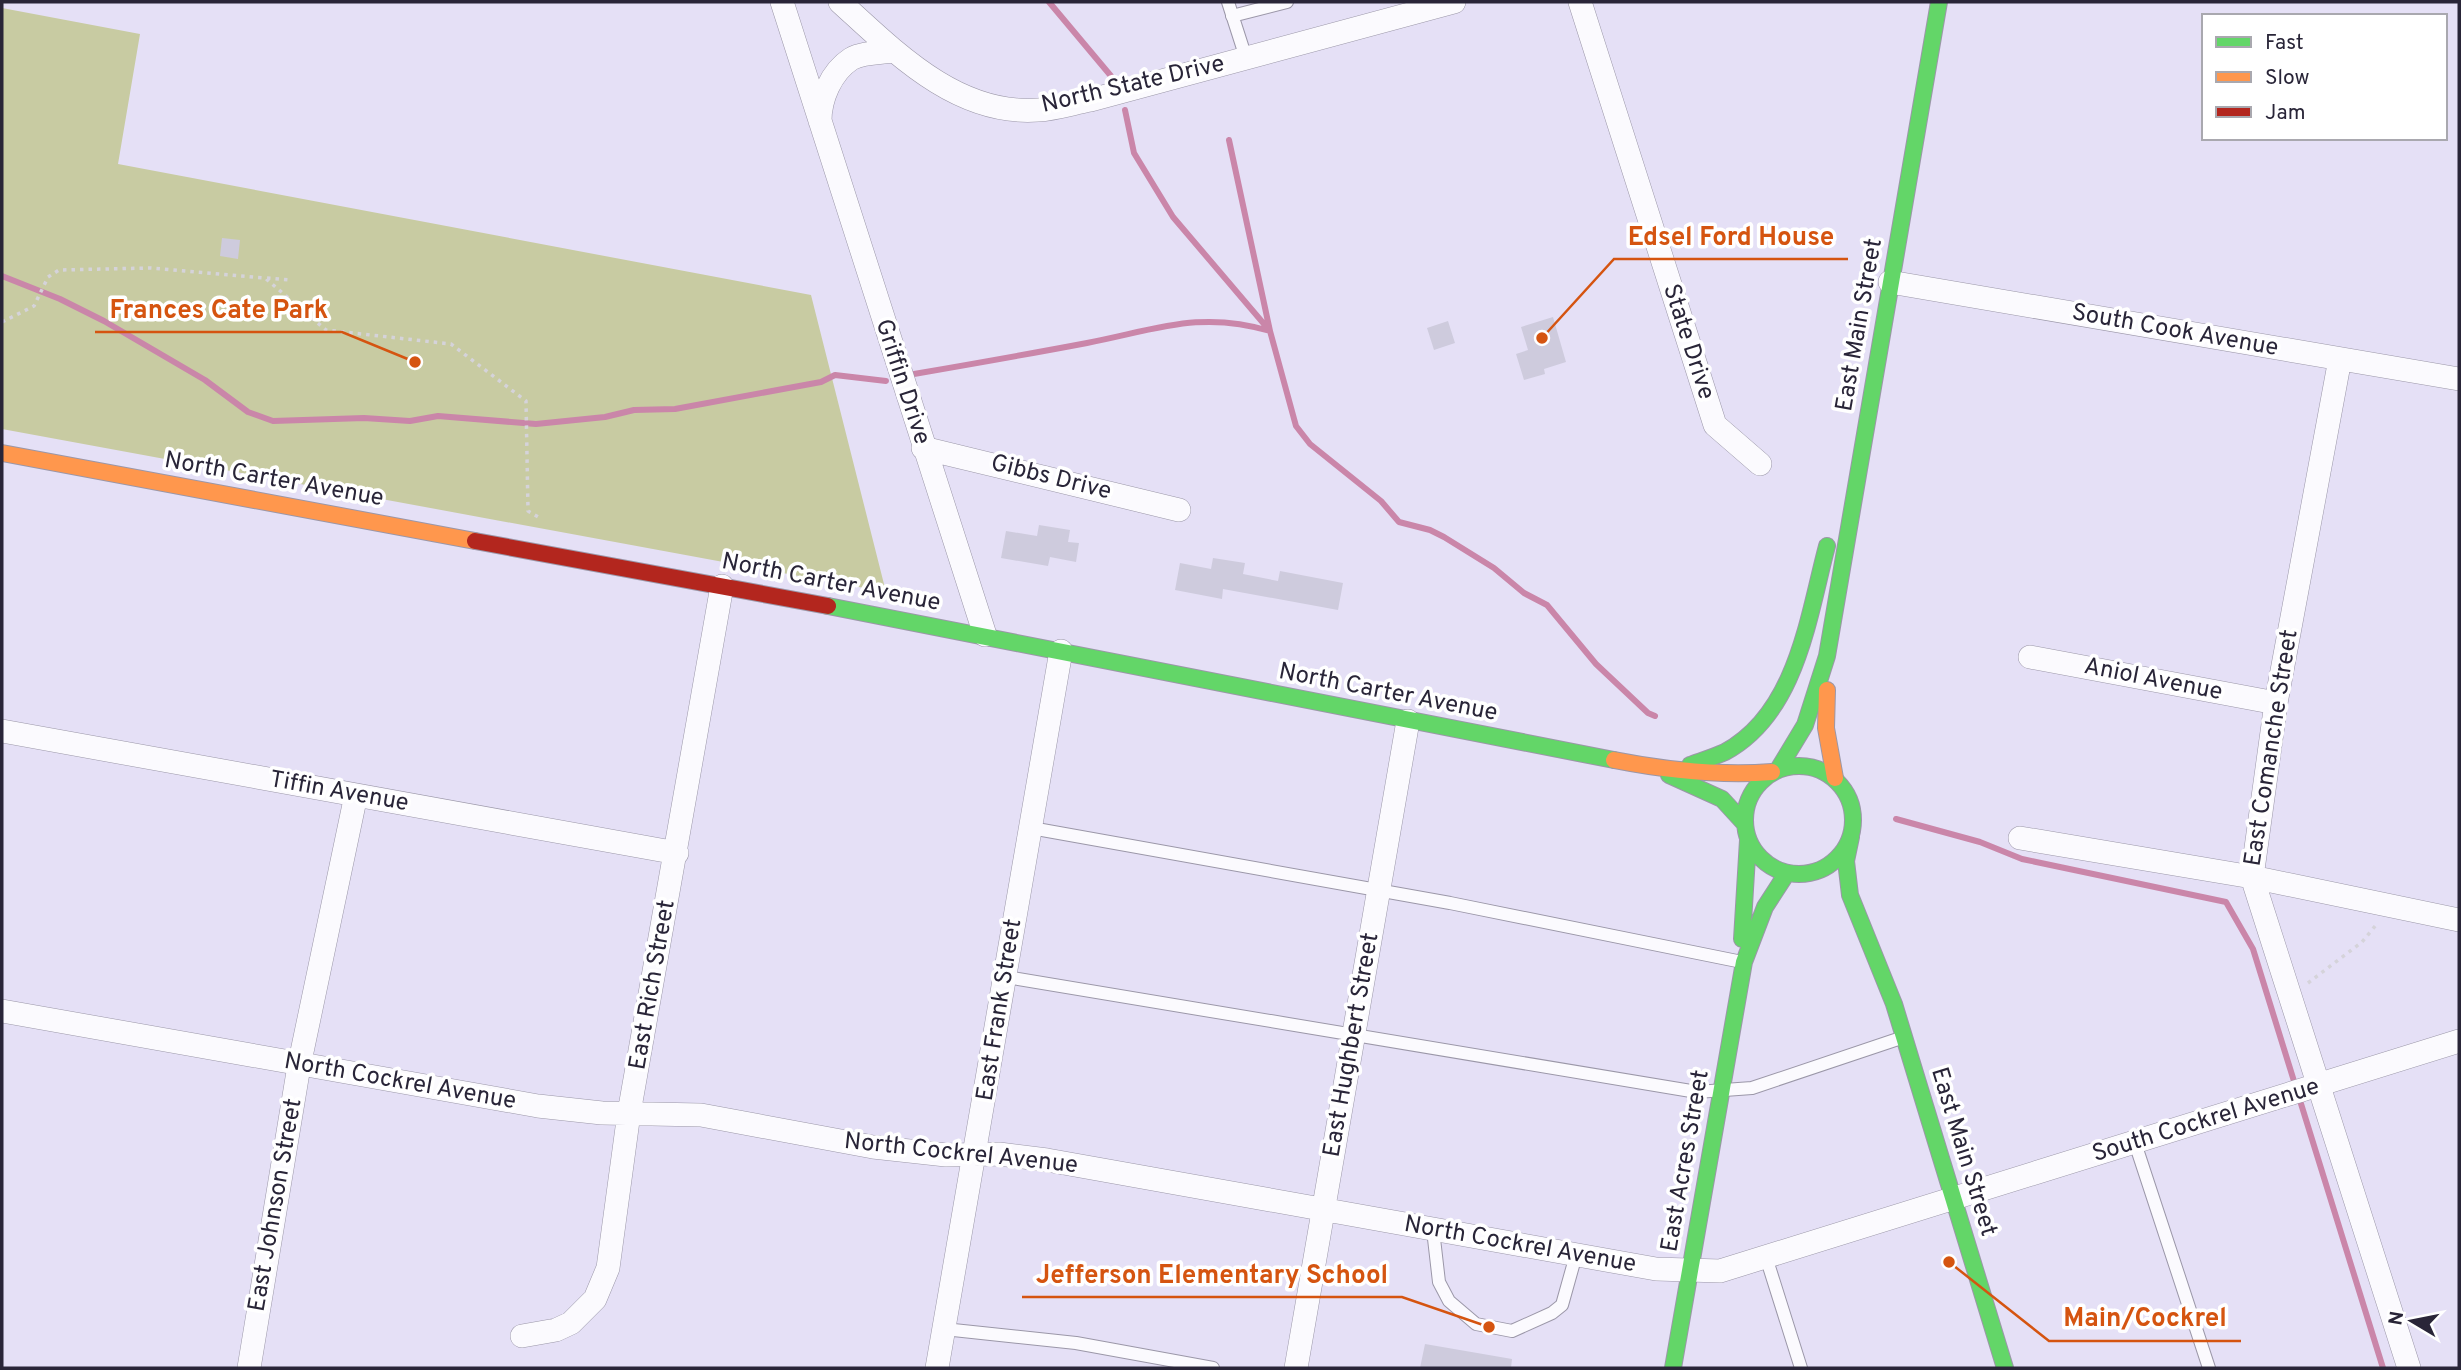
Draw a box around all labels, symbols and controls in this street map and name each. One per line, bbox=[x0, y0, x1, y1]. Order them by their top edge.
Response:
legend bbox=[2202, 14, 2447, 140]
text: Fast bbox=[2265, 30, 2304, 57]
street label: North State Drive bbox=[1038, 49, 1228, 121]
text: Slow bbox=[2265, 65, 2310, 92]
text: Jam bbox=[2265, 100, 2306, 127]
callout: Edsel Ford House bbox=[1614, 212, 1848, 259]
text: Edsel Ford House bbox=[1628, 222, 1834, 255]
street label: East Main Street bbox=[1830, 236, 1890, 414]
street label: State Drive bbox=[1655, 281, 1721, 403]
callout: Frances Cate Park bbox=[95, 285, 342, 332]
text: Frances Cate Park bbox=[110, 295, 328, 328]
street label: South Cook Avenue bbox=[2069, 298, 2281, 364]
street label: Griffin Drive bbox=[868, 315, 936, 449]
street label: North Carter Avenue bbox=[162, 446, 386, 514]
street label: Gibbs Drive bbox=[988, 449, 1114, 507]
street label: North Carter Avenue bbox=[719, 547, 943, 619]
street label: East Comanche Street bbox=[2238, 627, 2306, 869]
street label: Aniol Avenue bbox=[2081, 652, 2225, 708]
street label: North Carter Avenue bbox=[1276, 657, 1500, 729]
street label: Tiffin Avenue bbox=[267, 765, 411, 819]
street label: East Rich Street bbox=[623, 898, 683, 1072]
street label: East Frank Street bbox=[971, 917, 1029, 1103]
street label: East Hughbert Street bbox=[1317, 930, 1387, 1160]
street label: North Cockrel Avenue bbox=[282, 1047, 518, 1117]
street label: East Main Street bbox=[1923, 1064, 2003, 1240]
street label: East Acres Street bbox=[1655, 1068, 1717, 1254]
street label: South Cockrel Avenue bbox=[2089, 1072, 2323, 1170]
street label: East Johnson Street bbox=[242, 1096, 310, 1314]
street label: North Cockrel Avenue bbox=[843, 1127, 1079, 1181]
street label: North Cockrel Avenue bbox=[1402, 1210, 1638, 1280]
callout: Jefferson Elementary School bbox=[1022, 1250, 1402, 1297]
text: Jefferson Elementary School bbox=[1036, 1260, 1388, 1293]
north arrow bbox=[2377, 1286, 2447, 1356]
callout: Main/Cockrel bbox=[2049, 1294, 2241, 1341]
text: Main/Cockrel bbox=[2063, 1303, 2227, 1336]
text: N bbox=[2384, 1310, 2410, 1327]

